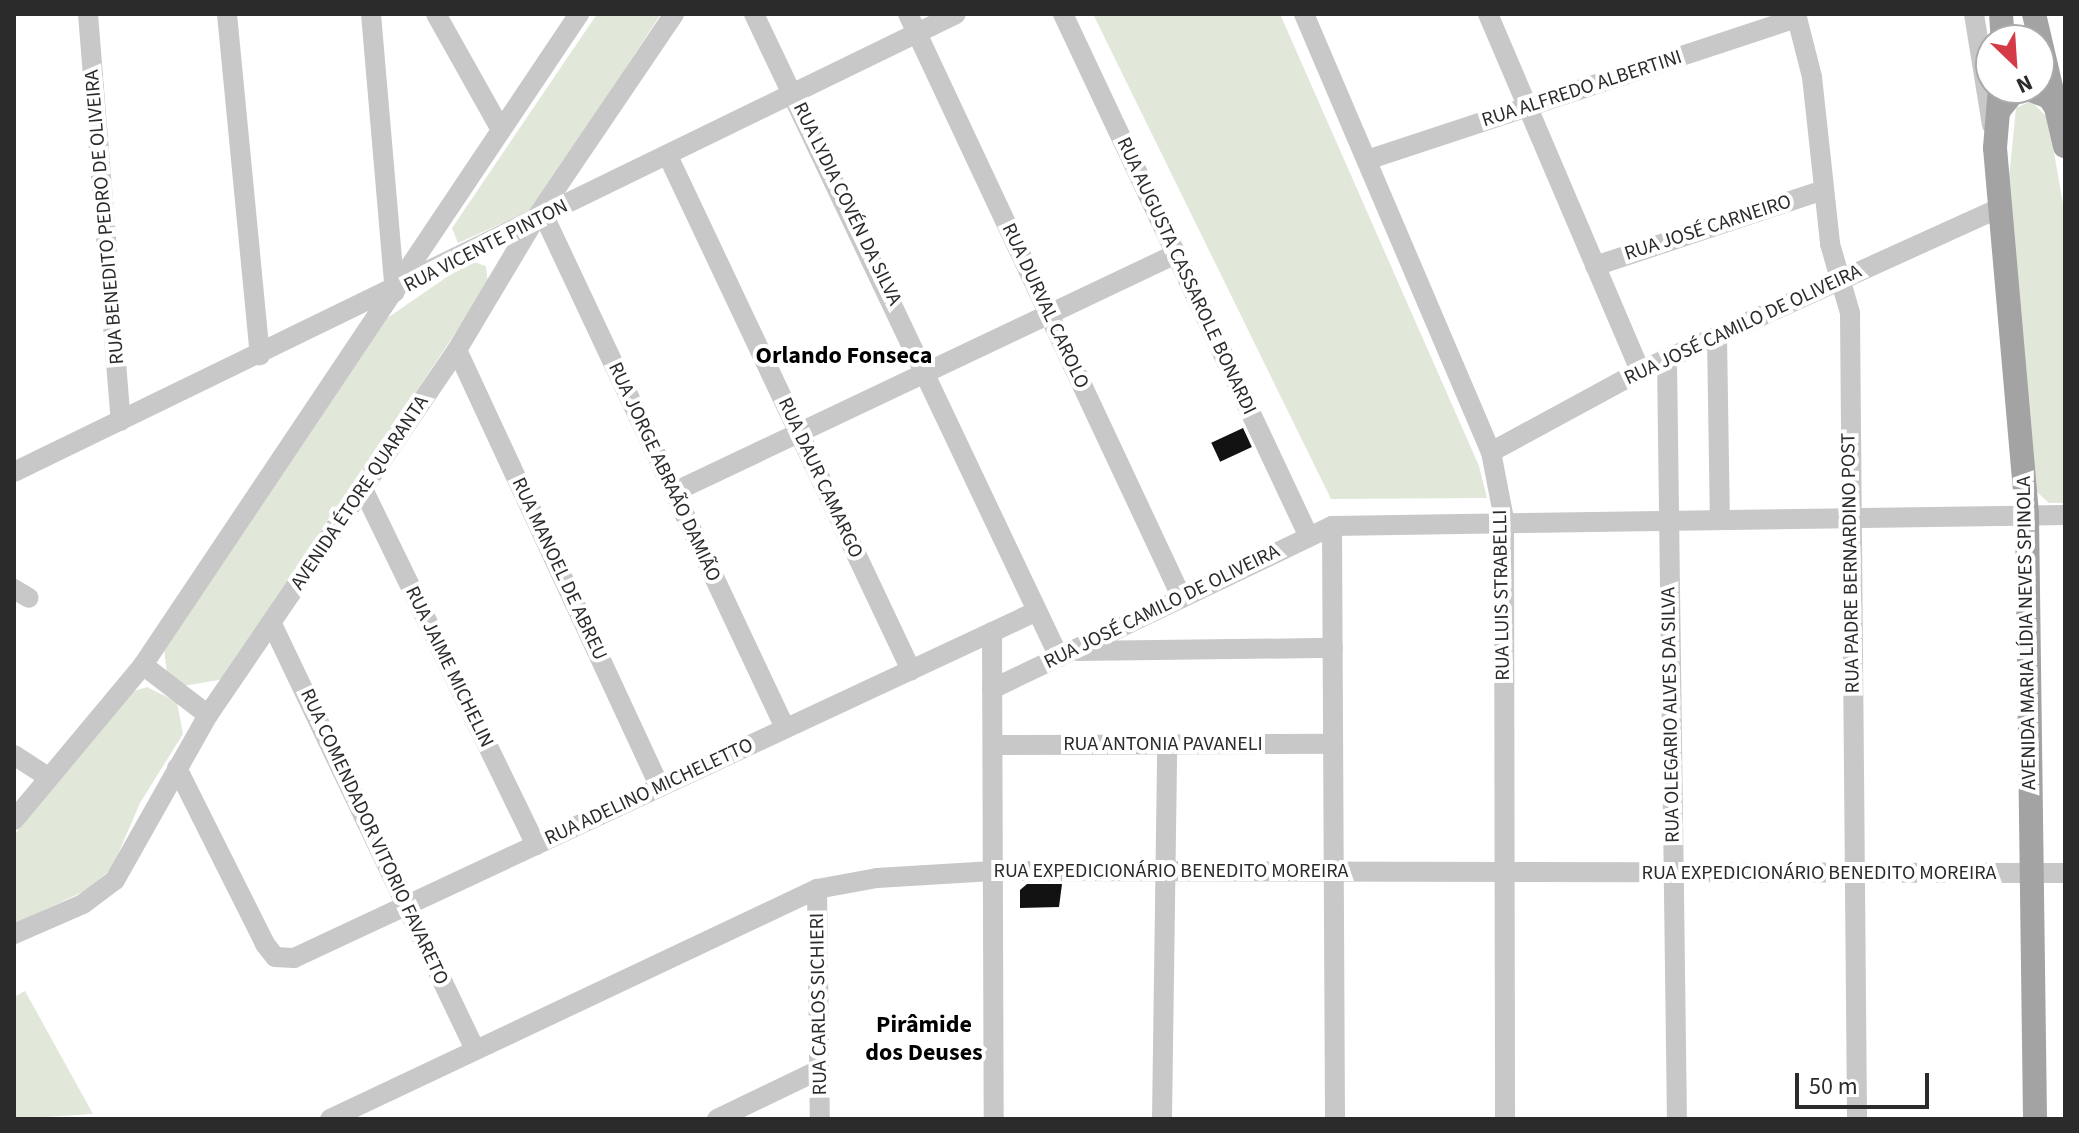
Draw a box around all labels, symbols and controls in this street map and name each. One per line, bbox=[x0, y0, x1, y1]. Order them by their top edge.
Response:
north arrow bbox=[1975, 24, 2055, 104]
street label: RUA ALFREDO ALBERTINI bbox=[1479, 45, 1685, 133]
text: N bbox=[2011, 66, 2038, 102]
street label: RUA BENEDITO PEDRO DE OLIVEIRA bbox=[80, 69, 130, 365]
street label: RUA LYDIA COVÉN DA SILVA bbox=[787, 99, 907, 309]
street label: RUA AUGUSTA CASSAROLE BONARDI bbox=[1111, 133, 1261, 419]
street label: RUA JOSÉ CARNEIRO bbox=[1622, 190, 1794, 266]
street label: RUA VICENTE PINTON bbox=[400, 194, 572, 298]
street label: RUA DURVAL CAROLO bbox=[996, 220, 1094, 392]
street label: RUA JOSÉ CAMILO DE OLIVEIRA bbox=[1621, 259, 1865, 391]
district label: Orlando Fonseca bbox=[756, 342, 932, 370]
street label: RUA JORGE ABRAÃO DAMIÃO bbox=[603, 359, 725, 585]
street label: AVENIDA ÉTORE QUARANTA bbox=[286, 391, 434, 595]
street label: RUA DAUR CAMARGO bbox=[772, 394, 868, 562]
street label: RUA PADRE BERNARDINO POST bbox=[1837, 433, 1865, 693]
street label: RUA MANOEL DE ABREU bbox=[506, 474, 612, 664]
street label: AVENIDA MARIA LÍDIA NEVES SPINOLA bbox=[2012, 476, 2042, 790]
street label: RUA LUIS STRABELLI bbox=[1489, 509, 1515, 681]
street label: RUA JOSÉ CAMILO DE OLIVEIRA bbox=[1040, 539, 1284, 675]
street label: RUA JAIME MICHELIN bbox=[400, 583, 498, 751]
street label: RUA OLEGARIO ALVES DA SILVA bbox=[1657, 587, 1685, 843]
street label: RUA COMENDADOR VITORIO FAVARETO bbox=[295, 685, 453, 989]
street label: RUA ANTONIA PAVANELI bbox=[1063, 732, 1263, 756]
street label: RUA ADELINO MICHELETTO bbox=[541, 733, 757, 851]
street label: RUA EXPEDICIONÁRIO BENEDITO MOREIRA bbox=[994, 859, 1348, 883]
street label: RUA EXPEDICIONÁRIO BENEDITO MOREIRA bbox=[1642, 861, 1996, 885]
street label: RUA CARLOS SICHIERI bbox=[805, 913, 833, 1095]
district label: Pirâmide dos Deuses bbox=[865, 1011, 983, 1067]
scale bar bbox=[1799, 1057, 1933, 1107]
text: 50 m bbox=[1809, 1069, 1858, 1104]

